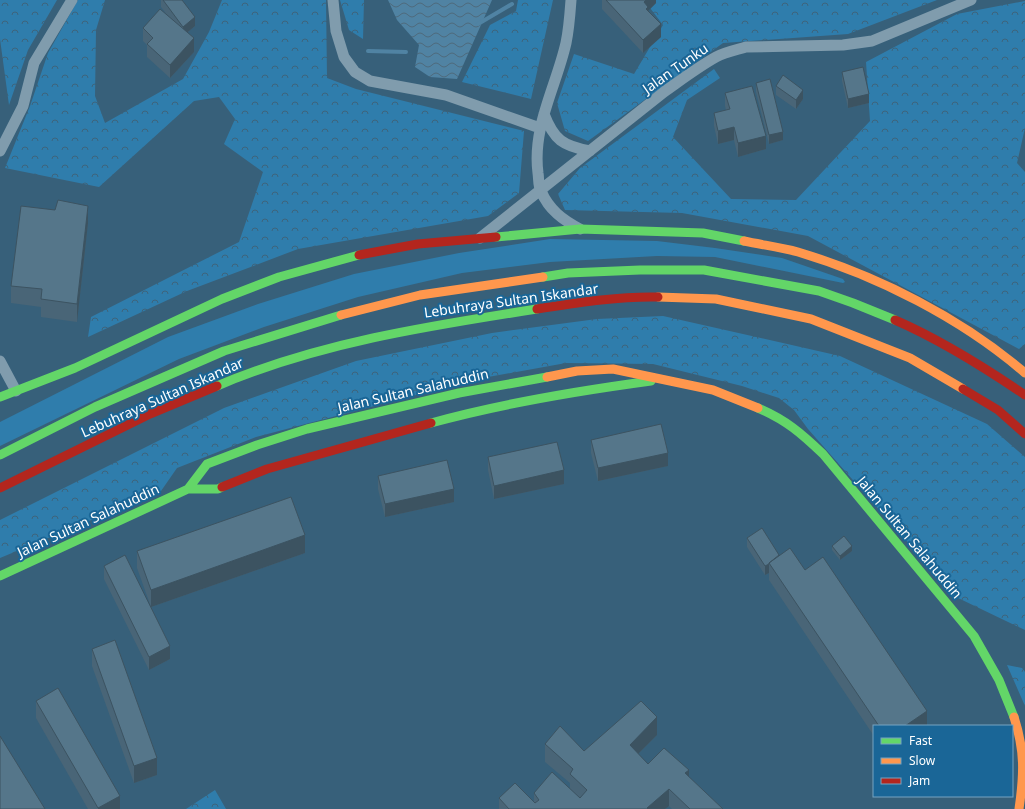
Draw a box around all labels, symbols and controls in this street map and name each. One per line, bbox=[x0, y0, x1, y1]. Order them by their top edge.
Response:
street label: Jalan Tunku bbox=[637, 38, 712, 99]
street label: Lebuhraya Sultan Iskandar bbox=[423, 278, 600, 322]
street label: Lebuhraya Sultan Iskandar bbox=[78, 352, 246, 441]
street label: Jalan Sultan Salahuddin bbox=[334, 363, 490, 417]
street label: Jalan Sultan Salahuddin bbox=[852, 470, 967, 602]
street label: Jalan Sultan Salahuddin bbox=[12, 479, 162, 562]
legend bbox=[873, 725, 1013, 797]
text: Fast bbox=[909, 732, 933, 749]
text: Slow bbox=[909, 752, 936, 769]
text: Jam bbox=[908, 772, 930, 789]

